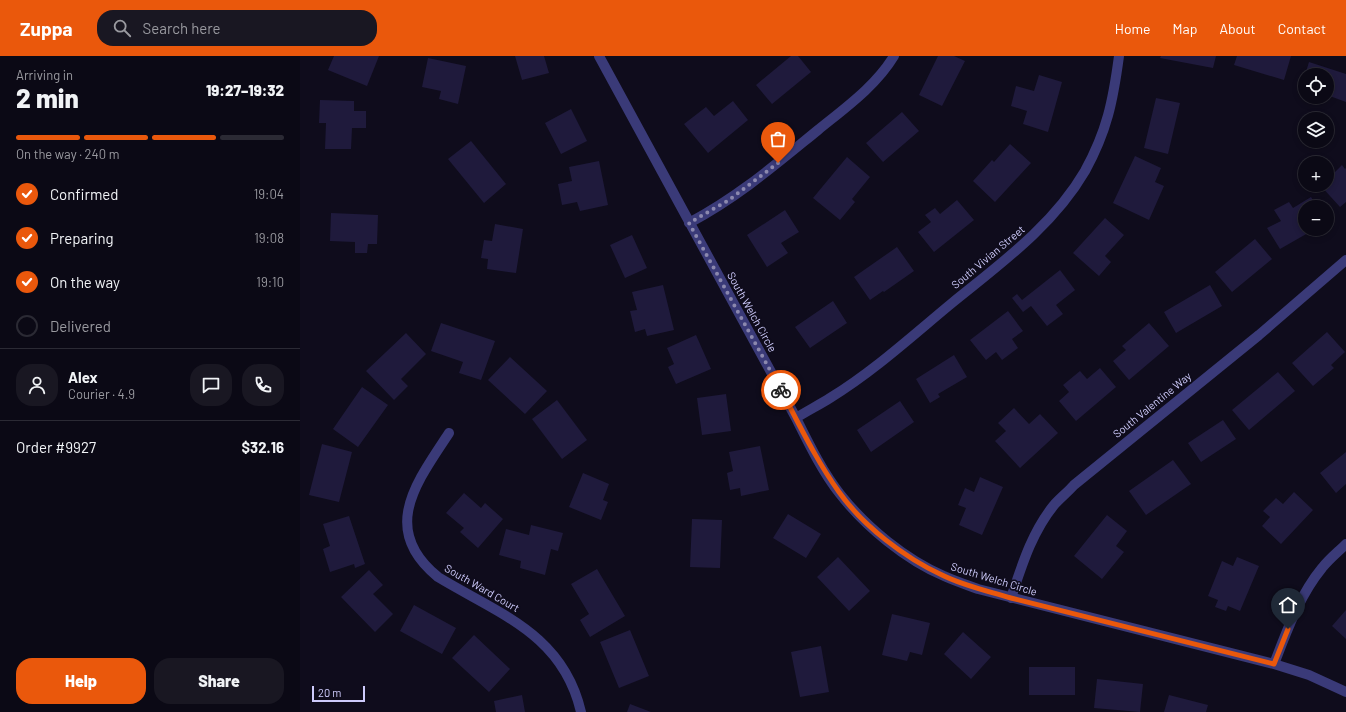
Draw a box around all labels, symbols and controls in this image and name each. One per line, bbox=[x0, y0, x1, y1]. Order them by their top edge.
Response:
search box bbox=[97, 10, 377, 46]
text: Zuppa bbox=[20, 17, 73, 40]
icon: search bbox=[111, 17, 133, 39]
text: Search here bbox=[143, 19, 221, 37]
text: Home bbox=[1115, 20, 1151, 37]
text: Map bbox=[1173, 20, 1197, 37]
text: About bbox=[1219, 20, 1256, 37]
text: Contact bbox=[1278, 20, 1326, 37]
text: Arriving in bbox=[16, 67, 73, 83]
map controls bbox=[1298, 68, 1334, 236]
button: locate bbox=[1298, 68, 1334, 104]
text: 19:27–19:32 bbox=[206, 81, 284, 99]
text: 2 min bbox=[16, 82, 79, 113]
button: layers bbox=[1298, 112, 1334, 148]
pin bbox=[761, 122, 795, 163]
icon: bag bbox=[767, 128, 789, 150]
text: On the way · 240 m bbox=[16, 146, 119, 162]
button: + bbox=[1298, 156, 1334, 192]
icon: check bbox=[16, 183, 38, 205]
text: Confirmed bbox=[50, 185, 118, 203]
text: 19:04 bbox=[254, 186, 284, 202]
button: − bbox=[1298, 200, 1334, 236]
street label: South Vivian Street bbox=[948, 222, 1027, 291]
icon: check bbox=[16, 227, 38, 249]
text: Preparing bbox=[50, 229, 114, 247]
text: 19:08 bbox=[254, 230, 284, 246]
street label: South Welch Circle bbox=[725, 270, 780, 354]
icon: check bbox=[16, 271, 38, 293]
text: On the way bbox=[50, 273, 120, 291]
text: 19:10 bbox=[256, 274, 284, 290]
text: Delivered bbox=[50, 317, 111, 335]
button: person bbox=[16, 364, 58, 406]
button: chat bbox=[190, 364, 232, 406]
button: phone bbox=[242, 364, 284, 406]
text: Alex bbox=[68, 368, 98, 386]
street label: South Valentine Way bbox=[1110, 369, 1193, 440]
courier bbox=[761, 370, 801, 410]
icon: bike bbox=[770, 379, 792, 401]
text: Courier · 4.9 bbox=[68, 386, 135, 402]
text: Order #9927 bbox=[16, 438, 96, 456]
text: $32.16 bbox=[242, 438, 284, 456]
street label: South Welch Circle bbox=[950, 559, 1039, 598]
street label: South Ward Court bbox=[443, 561, 522, 614]
pin bbox=[1271, 588, 1305, 629]
icon: home bbox=[1277, 594, 1299, 616]
button: Help bbox=[16, 658, 146, 704]
button: Share bbox=[154, 658, 284, 704]
scale bar bbox=[312, 684, 365, 703]
text: 20 m bbox=[318, 686, 341, 699]

